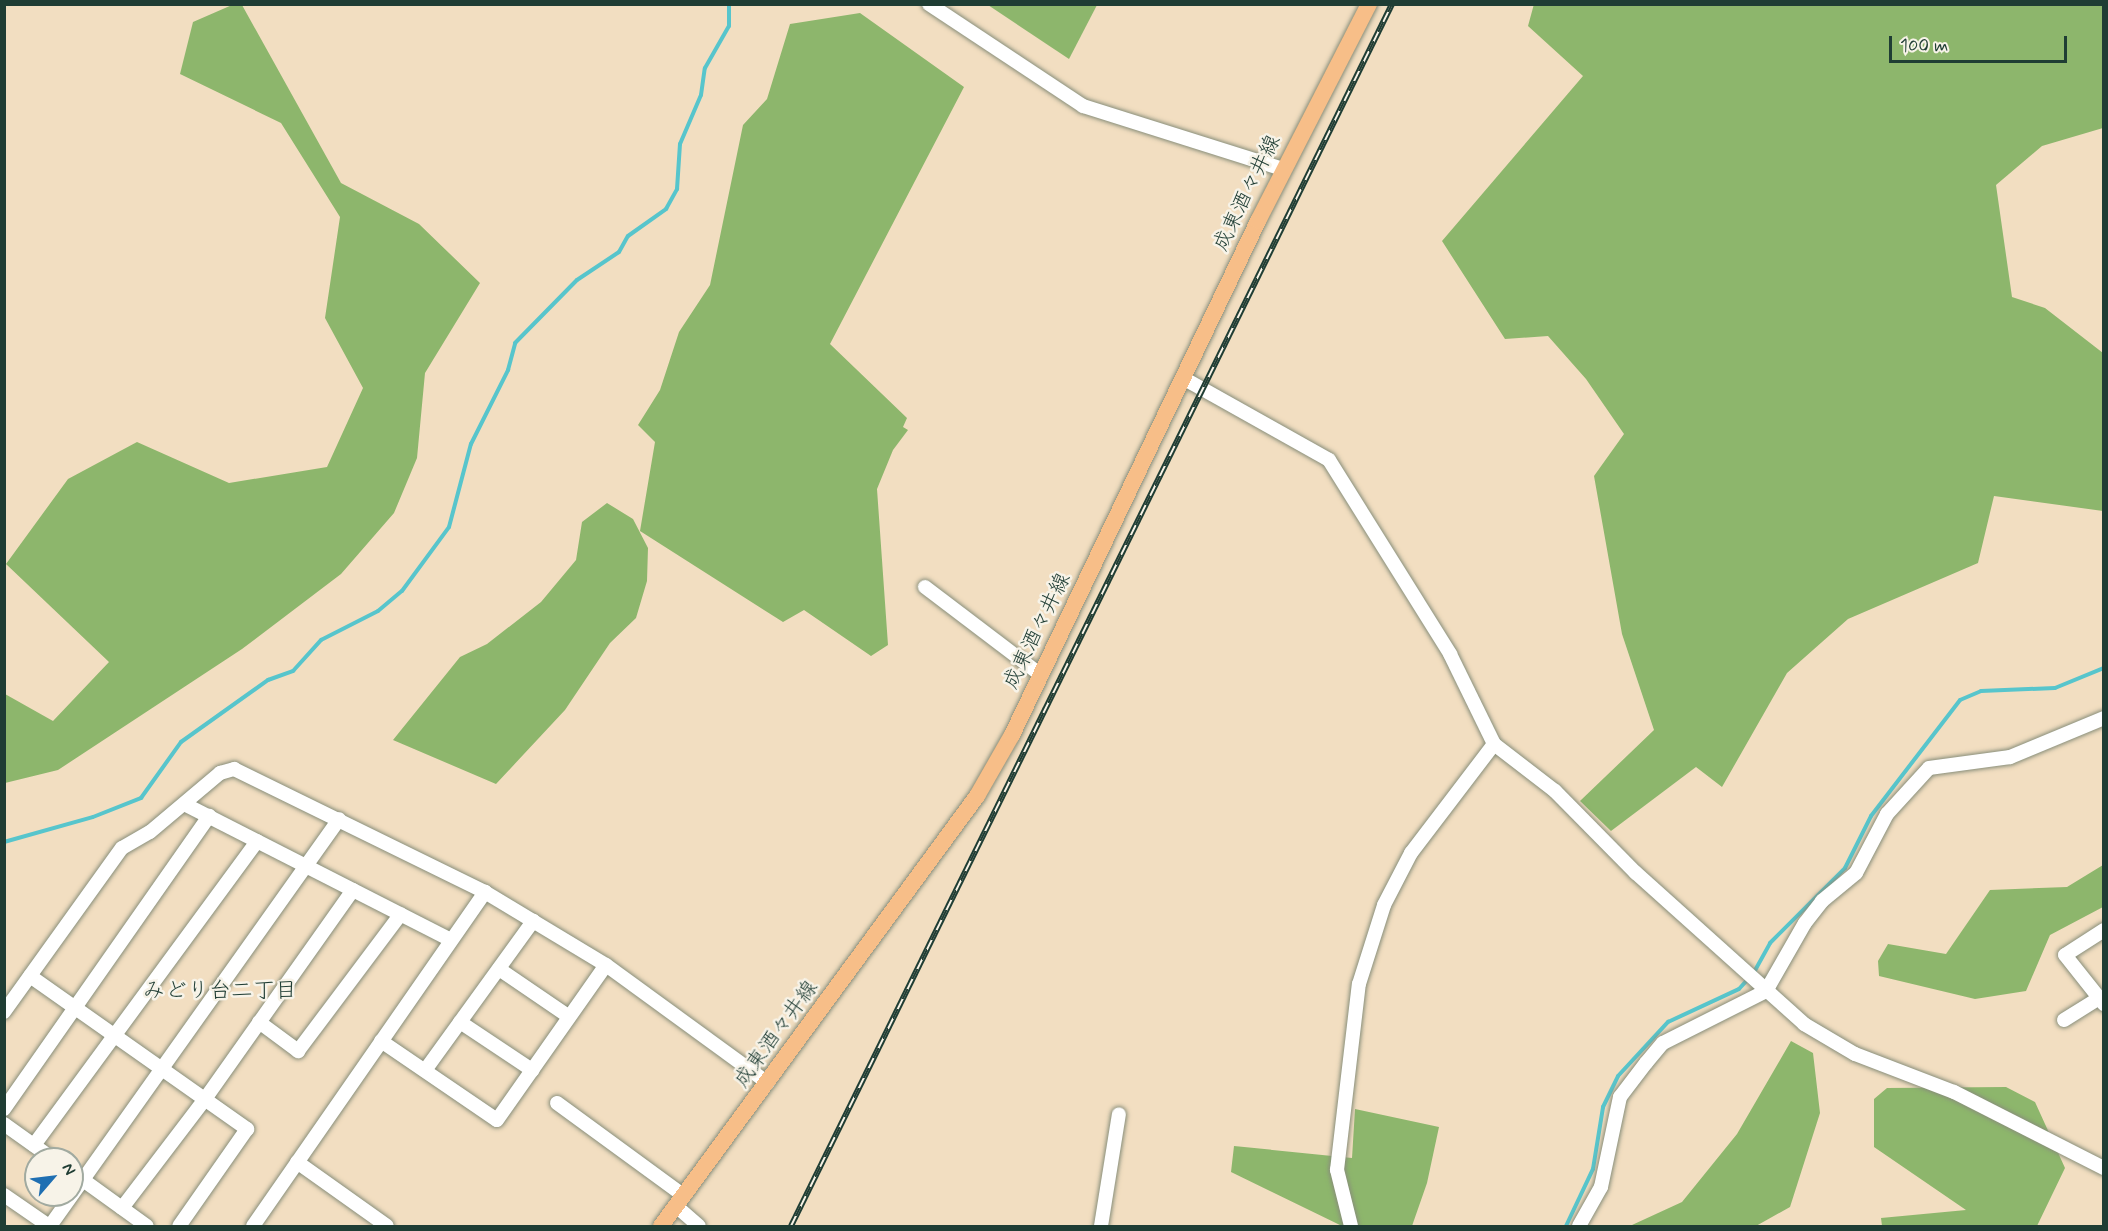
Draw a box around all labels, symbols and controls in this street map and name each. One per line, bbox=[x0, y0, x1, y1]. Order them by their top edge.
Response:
scale bar bbox=[1892, 24, 2070, 62]
text: 100 m bbox=[1900, 34, 1948, 58]
street label: 成東酒々井線 bbox=[1208, 131, 1286, 255]
street label: 成東酒々井線 bbox=[998, 569, 1076, 693]
street label: 成東酒々井線 bbox=[729, 976, 823, 1092]
district label: みどり台二丁目 bbox=[143, 979, 297, 1005]
north arrow bbox=[24, 1147, 84, 1207]
text: N bbox=[57, 1160, 80, 1179]

